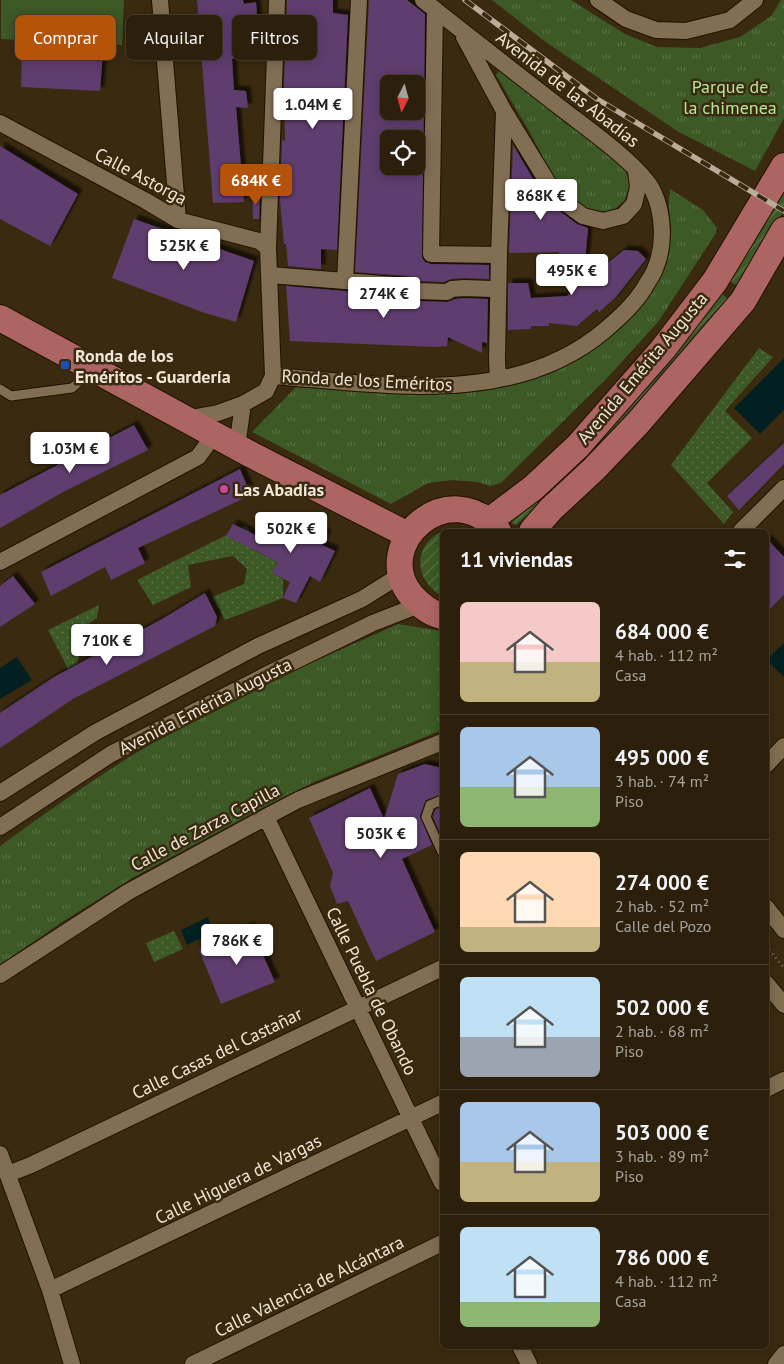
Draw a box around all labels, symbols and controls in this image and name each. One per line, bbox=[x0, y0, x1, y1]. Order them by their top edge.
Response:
chip: Comprar bbox=[15, 15, 116, 60]
chip: Alquilar bbox=[126, 15, 222, 60]
chip: Filtros bbox=[232, 15, 317, 60]
street label: Avenida de las Abadías bbox=[492, 26, 644, 152]
north arrow bbox=[380, 75, 425, 120]
map controls bbox=[380, 75, 425, 175]
park label: Parque de la chimenea bbox=[683, 75, 777, 119]
pin: 1.04M € bbox=[267, 88, 359, 130]
text: 1.04M € bbox=[284, 94, 342, 114]
button: locate bbox=[380, 130, 425, 175]
street label: Calle Astorga bbox=[91, 142, 191, 210]
pin: 684K € bbox=[215, 164, 297, 206]
text: 684K € bbox=[231, 170, 281, 190]
pin: 868K € bbox=[500, 178, 582, 221]
text: 868K € bbox=[516, 185, 566, 205]
pin: 525K € bbox=[143, 228, 225, 271]
text: 525K € bbox=[159, 235, 209, 255]
pin: 495K € bbox=[531, 254, 613, 296]
text: 495K € bbox=[547, 260, 597, 280]
pin: 274K € bbox=[343, 276, 425, 319]
text: 274K € bbox=[359, 283, 409, 303]
street label: Avenida Emérita Augusta bbox=[572, 287, 712, 449]
place label: Ronda de los Eméritos - Guardería bbox=[75, 344, 231, 388]
marker: Ronda de los Eméritos - Guardería bbox=[59, 359, 71, 371]
street label: Ronda de los Eméritos bbox=[281, 364, 453, 396]
pin: 1.03M € bbox=[24, 432, 116, 474]
text: 1.03M € bbox=[41, 438, 99, 458]
place label: Las Abadías bbox=[234, 478, 325, 501]
marker: Las Abadías bbox=[218, 483, 230, 495]
pin: 502K € bbox=[250, 512, 332, 554]
text: 502K € bbox=[266, 518, 316, 538]
icon: filters bbox=[721, 545, 749, 573]
text: 11 viviendas bbox=[460, 546, 573, 573]
text: 684 000 € bbox=[615, 618, 709, 645]
icon: home bbox=[500, 622, 560, 682]
pin: 710K € bbox=[66, 624, 148, 666]
text: 710K € bbox=[82, 630, 132, 650]
text: 4 hab. · 112 m² bbox=[615, 645, 718, 665]
street label: Avenida Emérita Augusta bbox=[114, 652, 296, 760]
text: Casa bbox=[615, 665, 646, 685]
text: 495 000 € bbox=[615, 744, 709, 771]
icon: home bbox=[500, 747, 560, 807]
text: 3 hab. · 74 m² bbox=[615, 771, 709, 791]
street label: Calle de Zarza Capilla bbox=[126, 778, 284, 876]
text: Piso bbox=[615, 791, 644, 811]
pin: 503K € bbox=[340, 816, 422, 859]
text: 503K € bbox=[356, 823, 406, 843]
text: 274 000 € bbox=[615, 869, 709, 896]
icon: home bbox=[500, 872, 560, 932]
text: 2 hab. · 52 m² bbox=[615, 896, 709, 916]
street label: Calle Puebla de Obando bbox=[321, 903, 423, 1079]
text: Calle del Pozo bbox=[615, 916, 711, 936]
pin: 786K € bbox=[196, 924, 278, 966]
text: 786K € bbox=[212, 930, 262, 950]
text: 502 000 € bbox=[615, 994, 709, 1021]
icon: home bbox=[500, 997, 560, 1057]
street label: Calle Casas del Castañar bbox=[128, 1002, 306, 1104]
text: 2 hab. · 68 m² bbox=[615, 1021, 709, 1041]
text: Piso bbox=[615, 1041, 644, 1061]
text: 503 000 € bbox=[615, 1119, 709, 1146]
icon: home bbox=[500, 1122, 560, 1182]
street label: Calle Higuera de Vargas bbox=[151, 1129, 325, 1229]
text: 3 hab. · 89 m² bbox=[615, 1146, 709, 1166]
text: Piso bbox=[615, 1166, 644, 1186]
street label: Calle Valencia de Alcántara bbox=[211, 1230, 407, 1342]
text: 786 000 € bbox=[615, 1244, 709, 1271]
icon: home bbox=[500, 1247, 560, 1307]
text: 4 hab. · 112 m² bbox=[615, 1271, 718, 1291]
text: Casa bbox=[615, 1291, 646, 1311]

